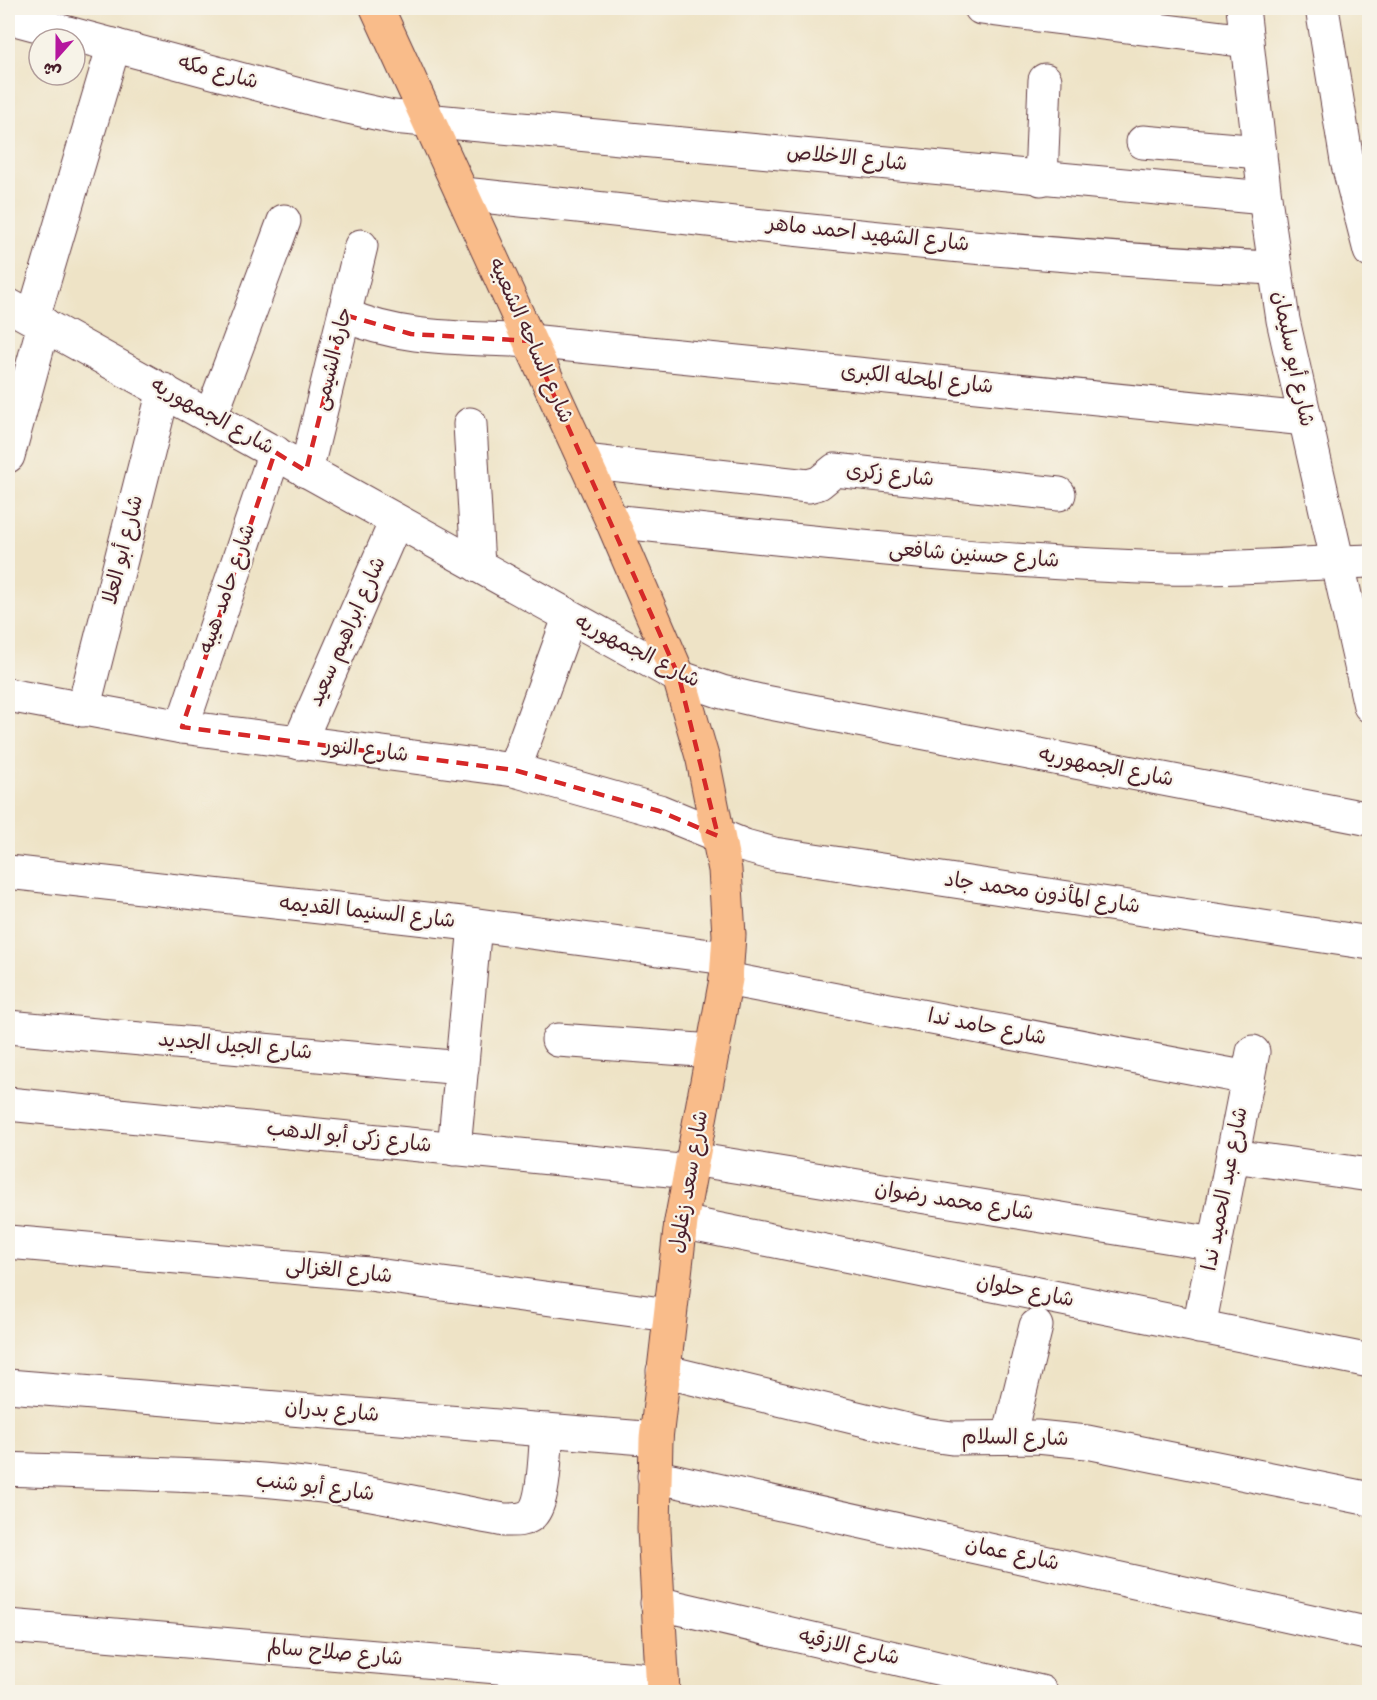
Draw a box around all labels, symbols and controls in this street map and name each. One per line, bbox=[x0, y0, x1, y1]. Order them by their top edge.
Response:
north arrow bbox=[27, 27, 87, 87]
street label: شارع مكه bbox=[175, 48, 261, 98]
text: ش bbox=[40, 55, 65, 83]
street label: شارع الاخلاص bbox=[785, 138, 909, 180]
street label: شارع الشهيد احمد ماهر bbox=[763, 209, 971, 261]
street label: شارع الساحه الشعبيه bbox=[480, 253, 580, 429]
street label: شارع أبو سليمان bbox=[1263, 288, 1321, 430]
street label: حارة الشيمى bbox=[307, 304, 361, 414]
street label: شارع المحله الكبرى bbox=[839, 357, 995, 403]
street label: شارع الجمهوريه bbox=[145, 371, 279, 463]
street label: شارع زكرى bbox=[844, 456, 936, 496]
street label: شارع أبو العلا bbox=[96, 492, 152, 608]
street label: شارع حامد هيبه bbox=[192, 520, 264, 658]
street label: شارع حسنين شافعى bbox=[888, 535, 1060, 577]
street label: شارع ابراهيم سعيد bbox=[302, 552, 394, 712]
street label: شارع الجمهوريه bbox=[569, 608, 705, 696]
street label: شارع النور bbox=[320, 731, 410, 771]
street label: شارع الجمهوريه bbox=[1036, 740, 1176, 796]
street label: شارع المأذون محمد جاد bbox=[942, 865, 1142, 923]
street label: شارع السنيما القديمه bbox=[277, 889, 457, 937]
street label: شارع حامد ندا bbox=[925, 1002, 1049, 1054]
street label: شارع الجيل الجديد bbox=[157, 1025, 313, 1069]
street label: شارع عبد الحميد ندا bbox=[1195, 1104, 1257, 1274]
street label: شارع سعد زغلول bbox=[663, 1108, 717, 1256]
street label: شارع زكى أبو الدهب bbox=[265, 1114, 433, 1162]
street label: شارع محمد رضوان bbox=[872, 1175, 1036, 1229]
street label: شارع الغزالى bbox=[284, 1251, 394, 1293]
street label: شارع حلوان bbox=[973, 1268, 1077, 1316]
street label: شارع بدران bbox=[283, 1393, 381, 1431]
street label: شارع السلام bbox=[961, 1423, 1069, 1455]
street label: شارع أبو شنب bbox=[254, 1466, 376, 1510]
street label: شارع عمان bbox=[962, 1530, 1062, 1580]
street label: شارع الازقيه bbox=[796, 1622, 902, 1674]
street label: شارع صلاح سالم bbox=[266, 1633, 404, 1675]

